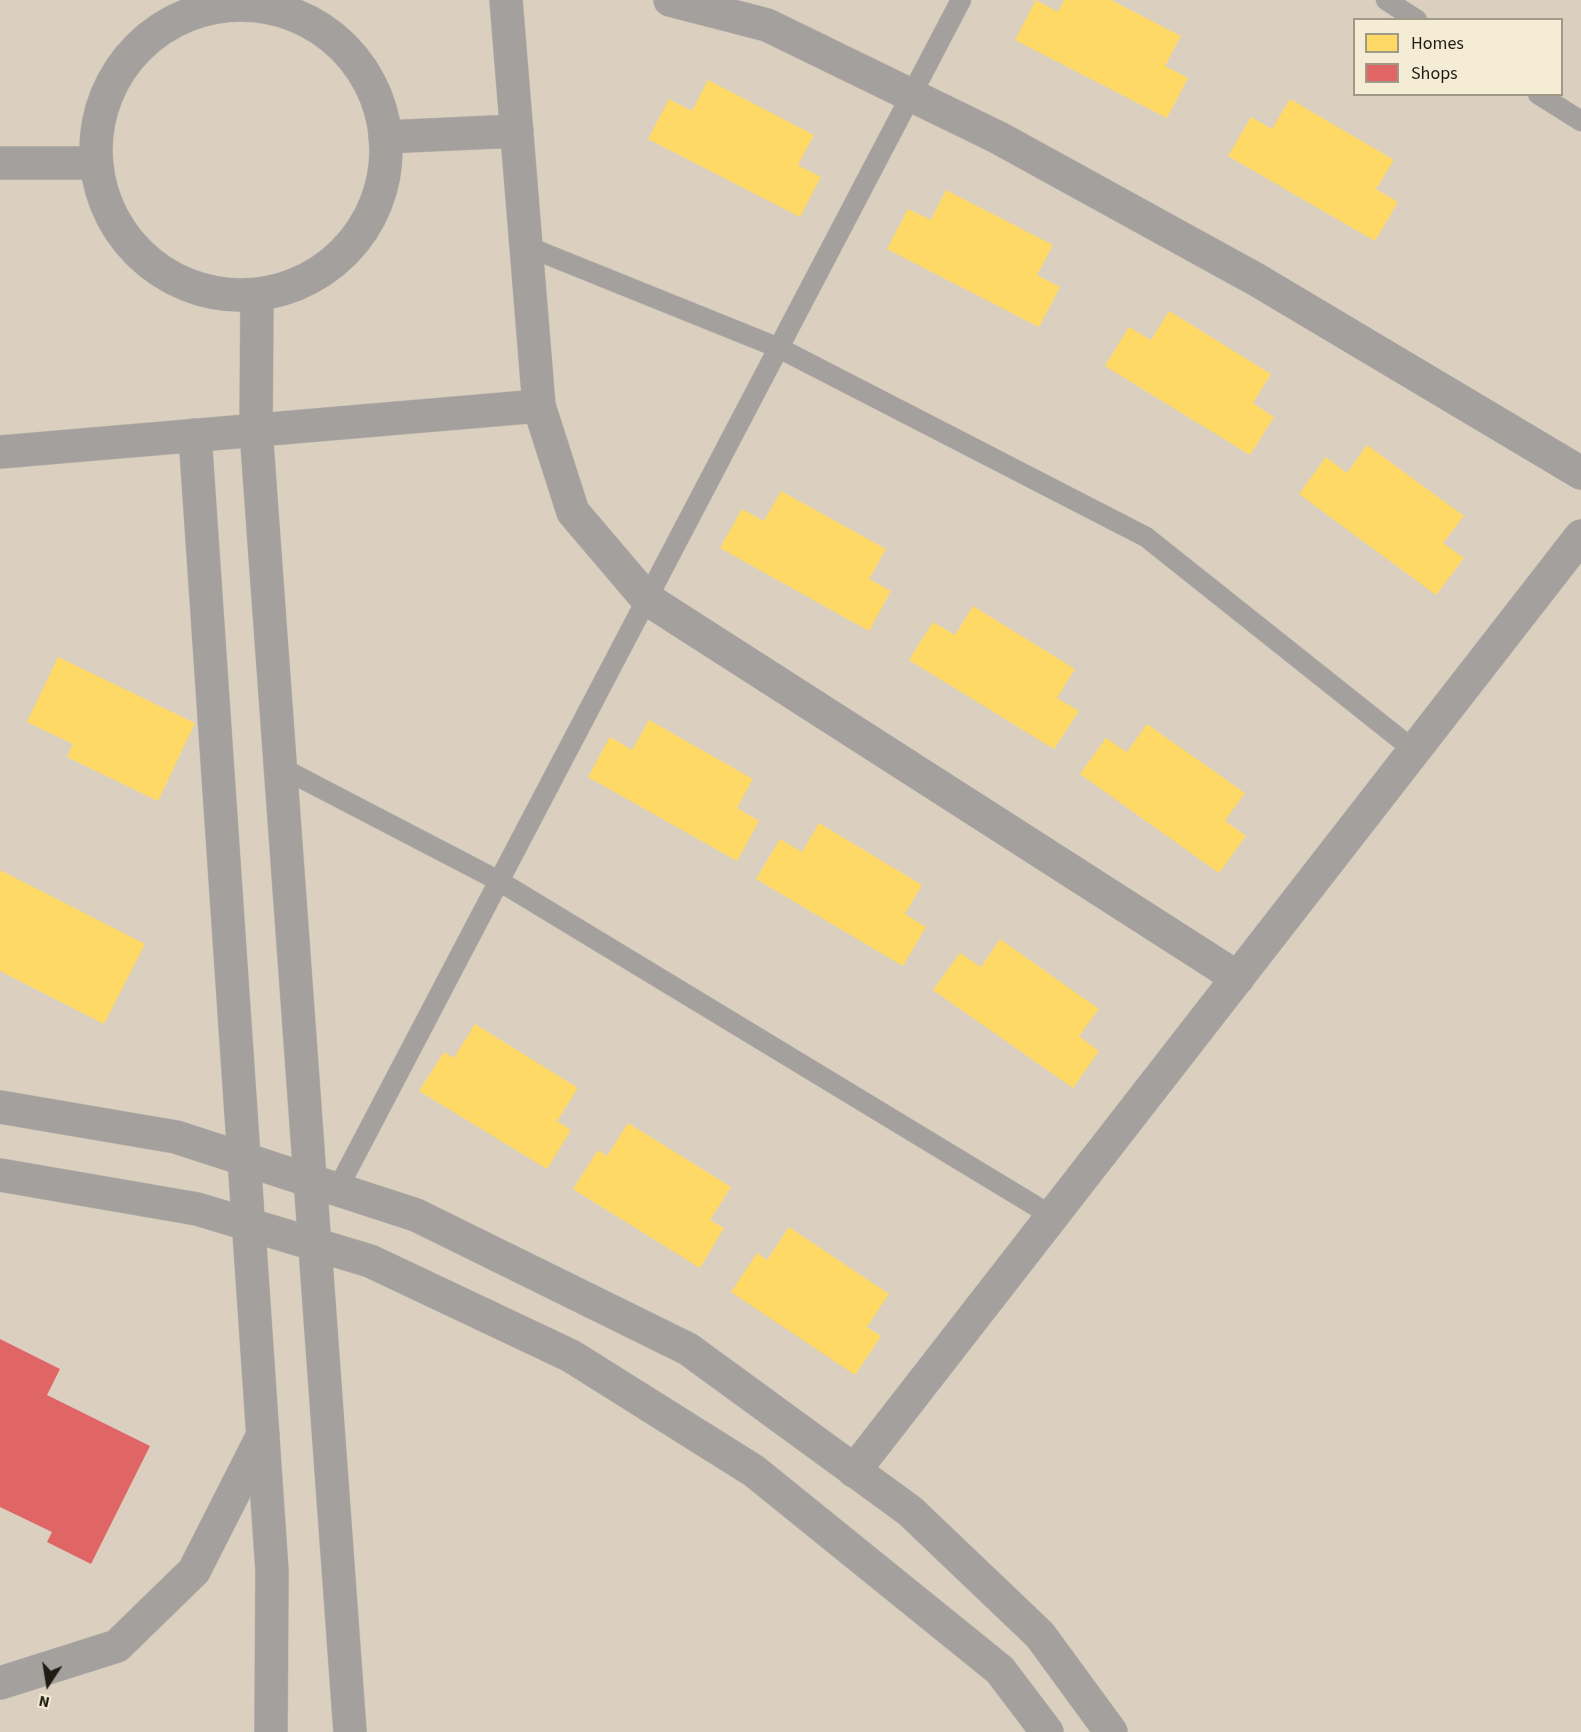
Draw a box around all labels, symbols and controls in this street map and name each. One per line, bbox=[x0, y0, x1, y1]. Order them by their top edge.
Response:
legend bbox=[1353, 18, 1563, 96]
text: Homes bbox=[1411, 31, 1464, 56]
text: Shops bbox=[1411, 61, 1458, 86]
north arrow bbox=[18, 1654, 78, 1714]
text: N bbox=[37, 1690, 52, 1713]

